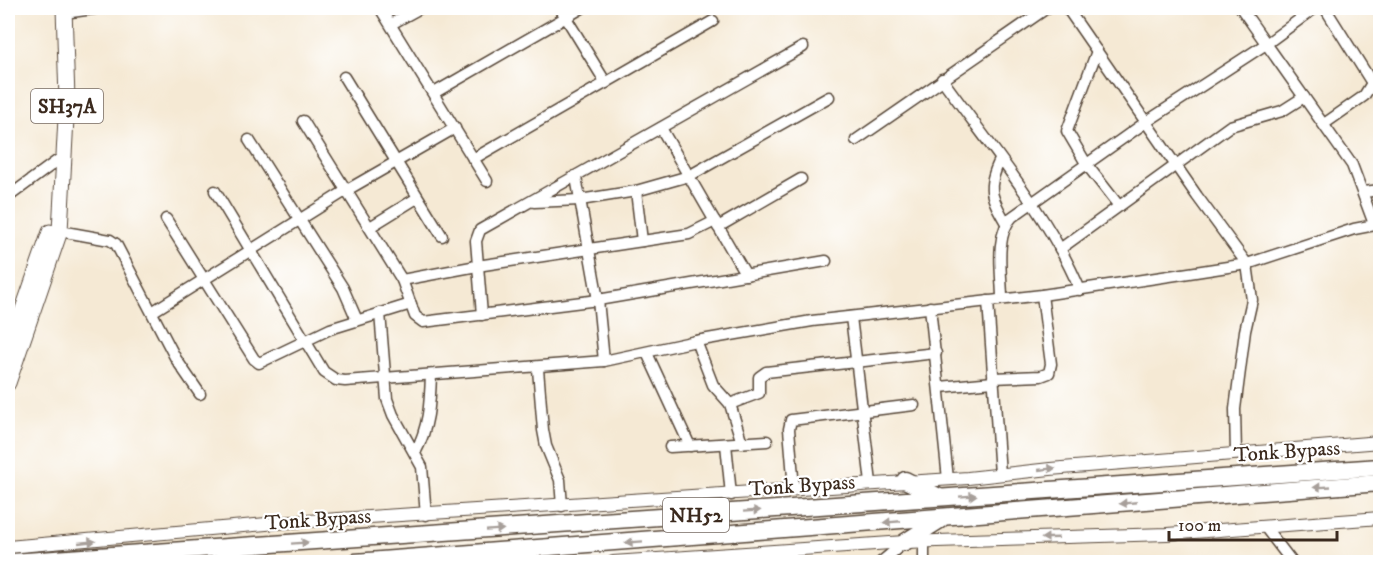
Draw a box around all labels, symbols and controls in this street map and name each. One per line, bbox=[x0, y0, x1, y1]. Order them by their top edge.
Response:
road number: SH37A bbox=[31, 89, 103, 123]
street label: Tonk Bypass bbox=[1233, 435, 1341, 469]
one-way arrow bbox=[1037, 464, 1056, 474]
street label: Tonk Bypass bbox=[748, 469, 856, 503]
one-way arrow bbox=[1313, 482, 1332, 491]
one-way arrow bbox=[958, 491, 977, 501]
road number: NH52 bbox=[663, 498, 729, 532]
one-way arrow bbox=[1118, 499, 1137, 508]
street label: Tonk Bypass bbox=[264, 503, 372, 537]
scale bar bbox=[1169, 504, 1337, 542]
one-way arrow bbox=[743, 506, 762, 516]
text: 100 m bbox=[1178, 515, 1221, 537]
one-way arrow bbox=[882, 517, 901, 527]
one-way arrow bbox=[486, 525, 505, 535]
one-way arrow bbox=[1040, 533, 1059, 543]
one-way arrow bbox=[77, 537, 96, 547]
one-way arrow bbox=[625, 537, 644, 547]
one-way arrow bbox=[291, 538, 310, 548]

